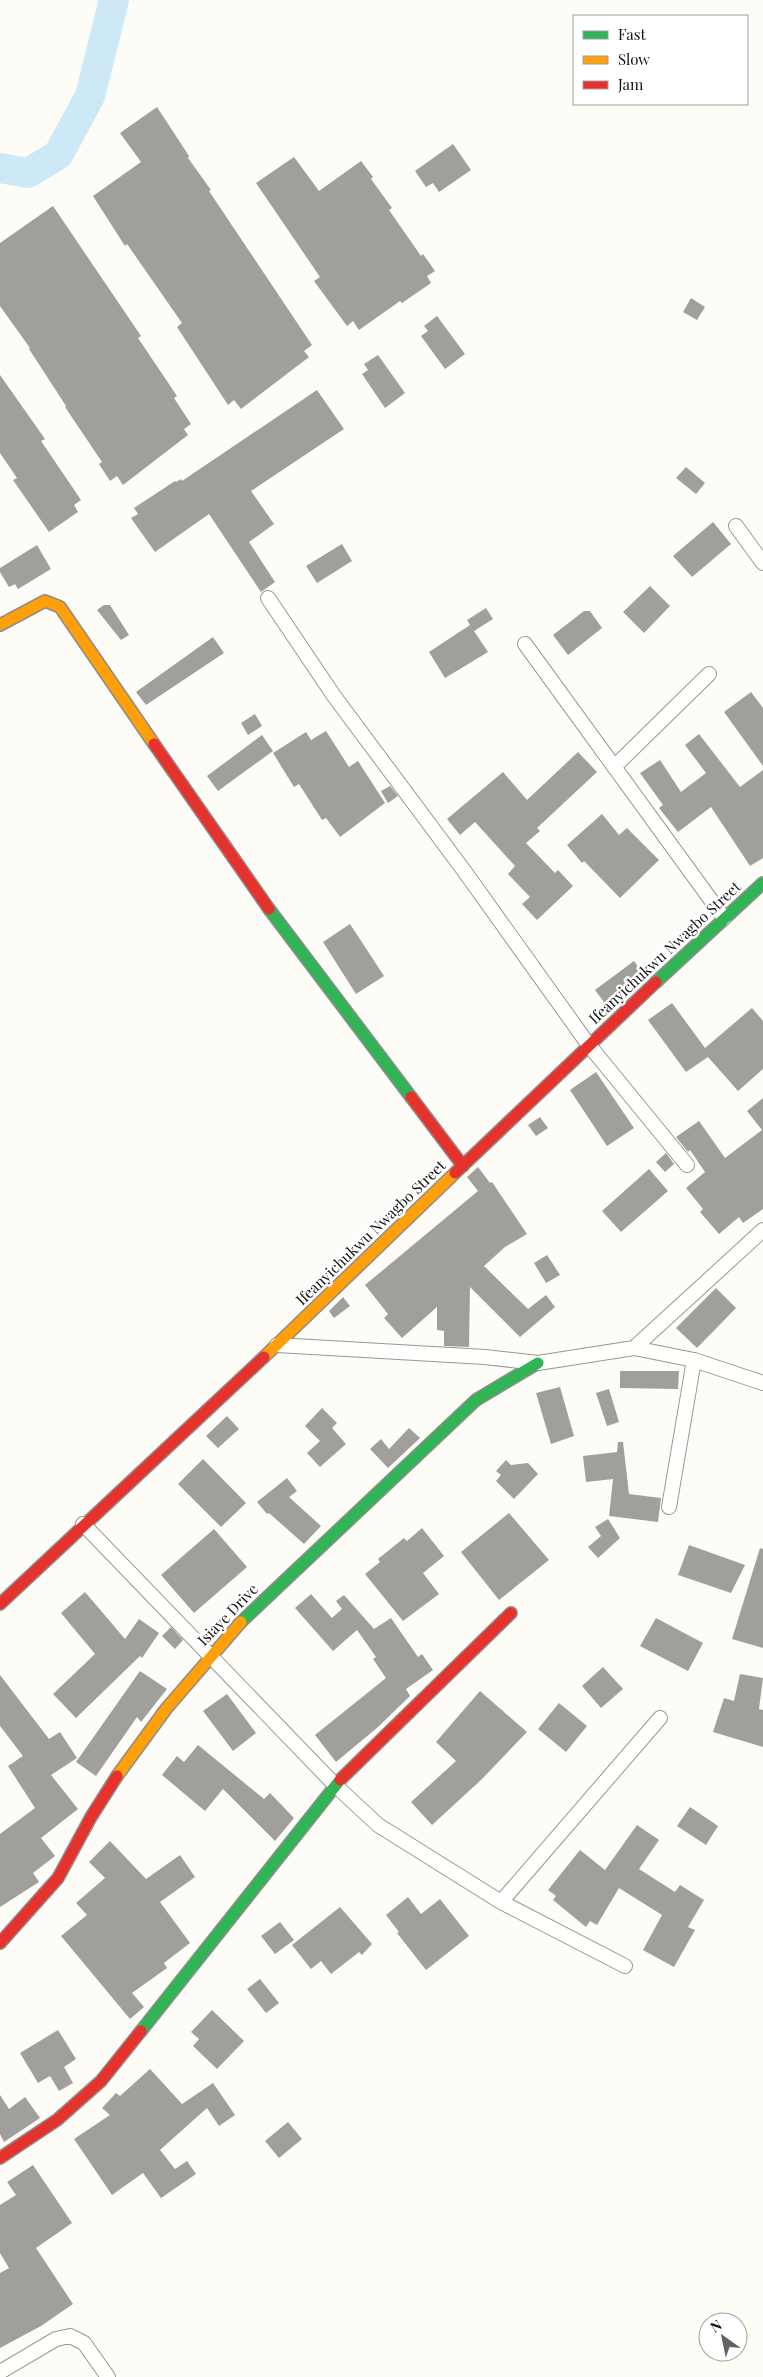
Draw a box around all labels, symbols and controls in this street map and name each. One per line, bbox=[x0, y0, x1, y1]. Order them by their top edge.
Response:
legend bbox=[573, 15, 748, 105]
text: Fast bbox=[618, 24, 647, 44]
text: Slow bbox=[618, 49, 650, 69]
text: Jam bbox=[617, 74, 644, 94]
street label: Ifeanyichukwu Nwagbo Street bbox=[584, 876, 745, 1028]
street label: Ifeanyichukwu Nwagbo Street bbox=[291, 1155, 450, 1309]
street label: Isiaye Drive bbox=[193, 1579, 262, 1650]
north arrow bbox=[698, 2312, 748, 2362]
text: N bbox=[706, 2315, 725, 2336]

